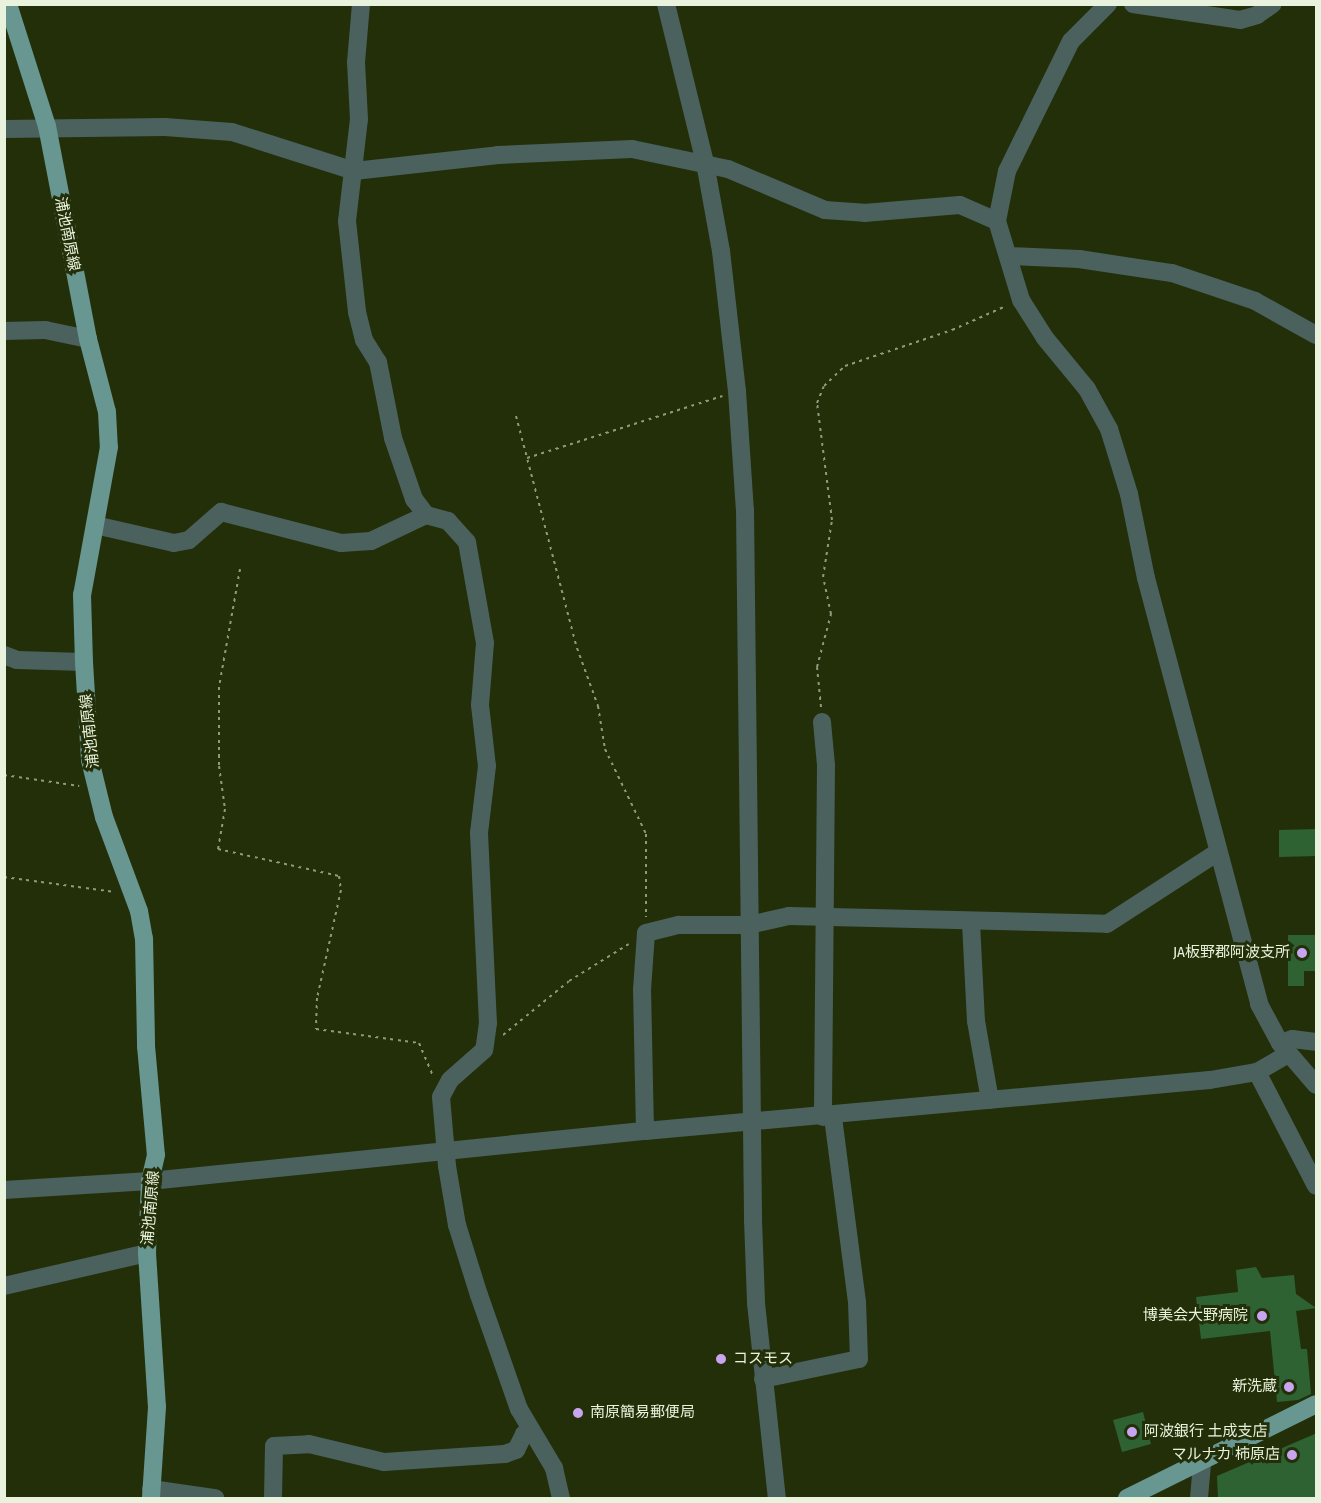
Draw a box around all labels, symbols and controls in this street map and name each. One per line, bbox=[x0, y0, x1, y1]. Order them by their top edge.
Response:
street label: 浦池南原線 bbox=[51, 195, 83, 273]
street label: 浦池南原線 bbox=[77, 693, 103, 769]
place label: JA板野郡阿波支所 bbox=[1173, 944, 1290, 962]
marker: JA板野郡阿波支所 bbox=[1295, 946, 1309, 960]
street label: 浦池南原線 bbox=[139, 1170, 163, 1246]
place label: 博美会大野病院 bbox=[1143, 1307, 1248, 1325]
marker: 博美会大野病院 bbox=[1253, 1307, 1271, 1325]
place label: コスモス bbox=[733, 1350, 793, 1368]
marker: コスモス bbox=[714, 1352, 728, 1366]
place label: 新洗蔵 bbox=[1232, 1378, 1277, 1396]
marker: 新洗蔵 bbox=[1282, 1380, 1296, 1394]
place label: 南原簡易郵便局 bbox=[590, 1404, 695, 1422]
marker: 南原簡易郵便局 bbox=[571, 1406, 585, 1420]
place label: 阿波銀行 土成支店 bbox=[1144, 1423, 1268, 1441]
marker: 阿波銀行 土成支店 bbox=[1125, 1425, 1139, 1439]
place label: マルナカ 柿原店 bbox=[1171, 1446, 1280, 1464]
marker: マルナカ 柿原店 bbox=[1285, 1448, 1299, 1462]

